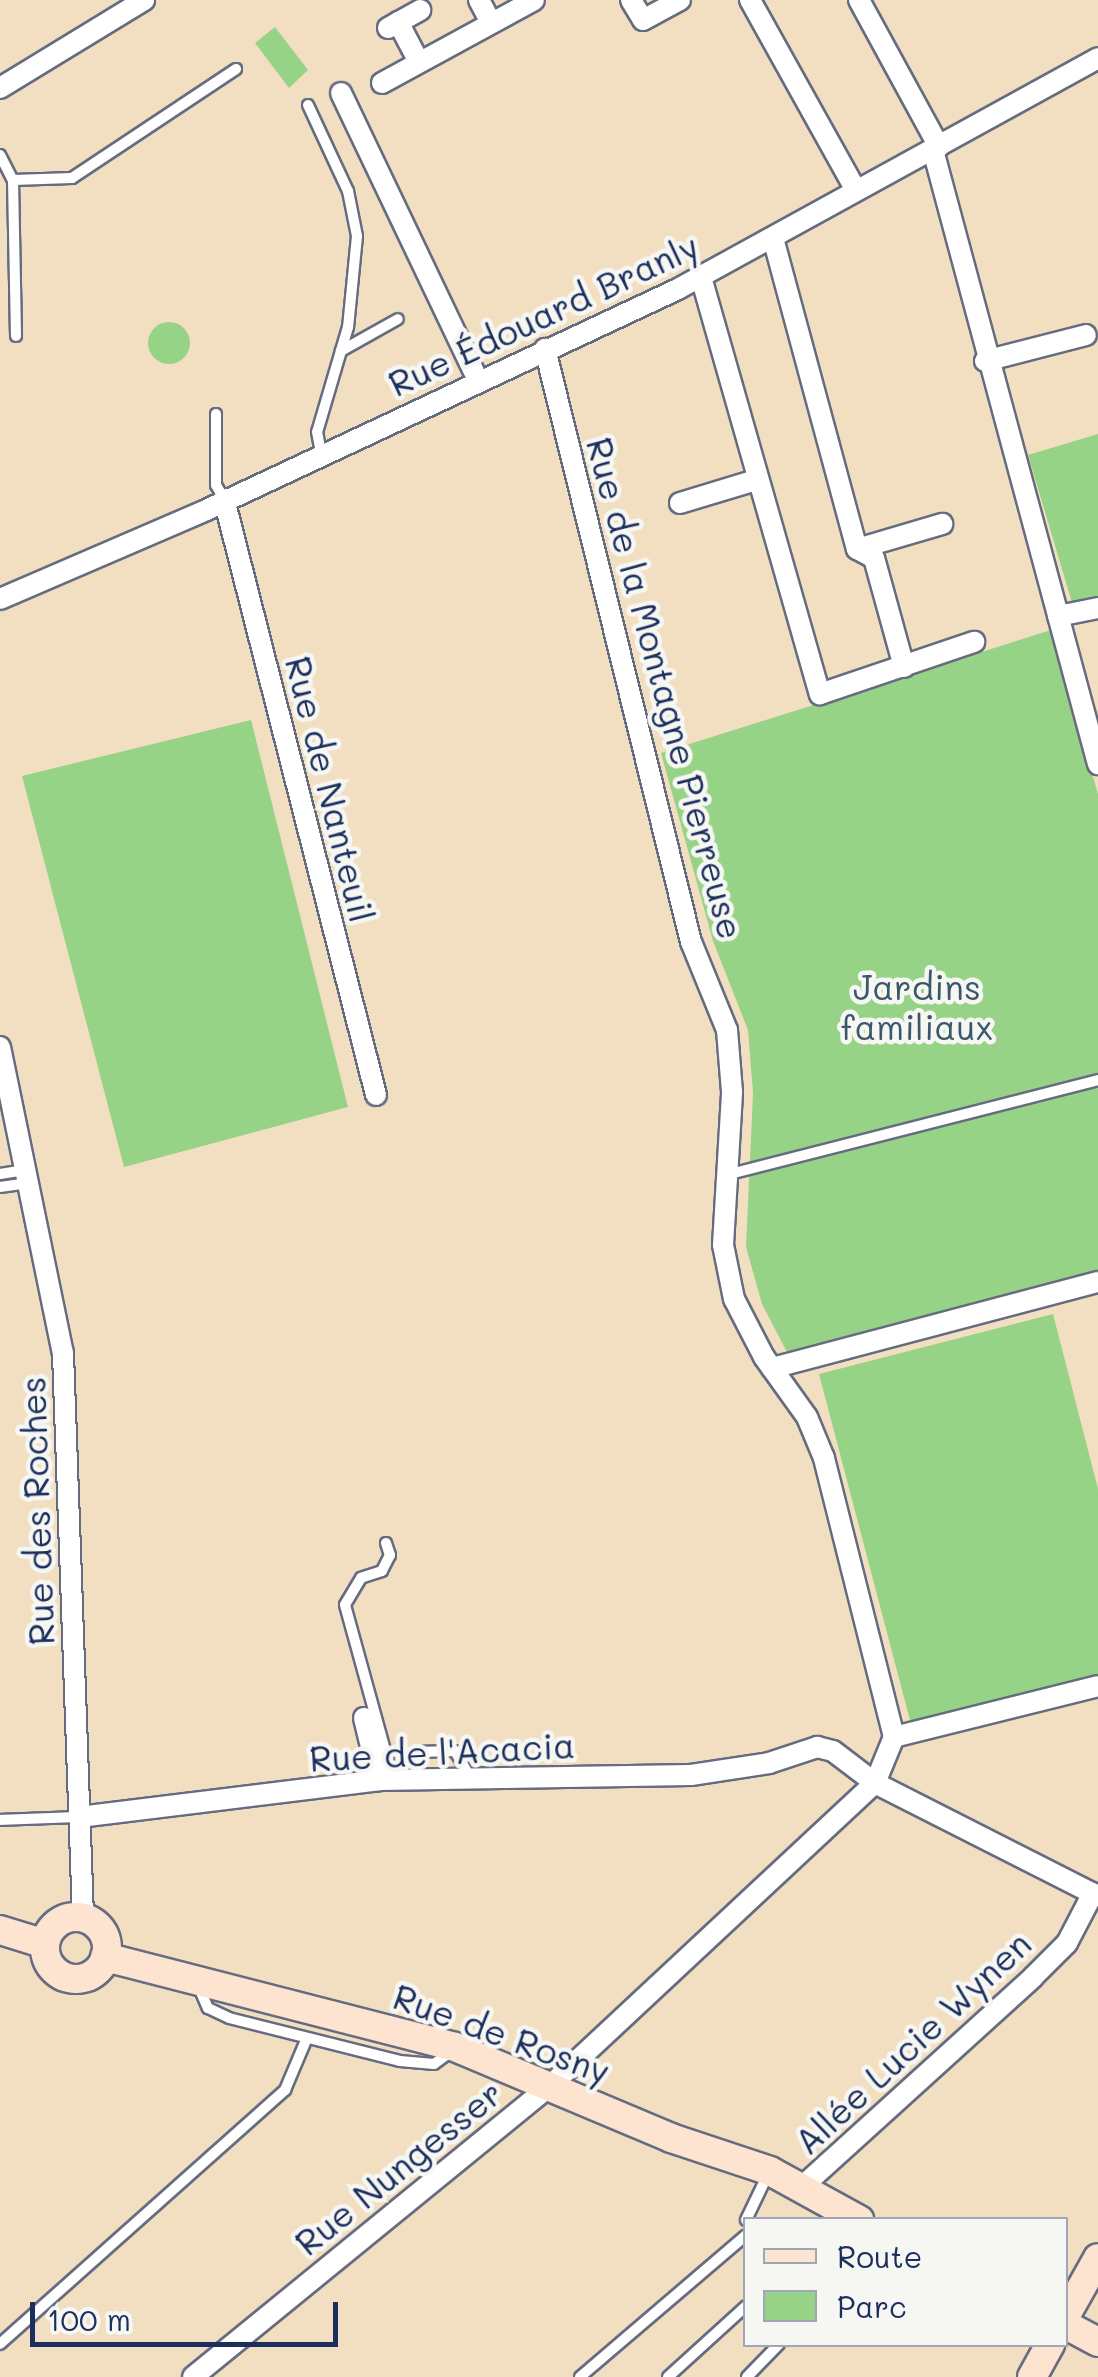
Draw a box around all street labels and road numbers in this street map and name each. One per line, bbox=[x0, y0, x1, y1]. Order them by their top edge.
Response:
street label: Rue Édouard Branly bbox=[381, 224, 705, 404]
street label: Rue de la Montagne Pierreuse bbox=[579, 433, 753, 943]
street label: Rue de Nanteuil bbox=[278, 652, 384, 926]
street label: Rue des Roches bbox=[10, 1376, 62, 1646]
street label: Rue de l'Acacia bbox=[308, 1723, 576, 1779]
street label: Allée Lucie Wynen bbox=[785, 1922, 1039, 2162]
street label: Rue de Rosny bbox=[388, 1974, 616, 2092]
street label: Rue Nungesser bbox=[286, 2071, 510, 2263]

